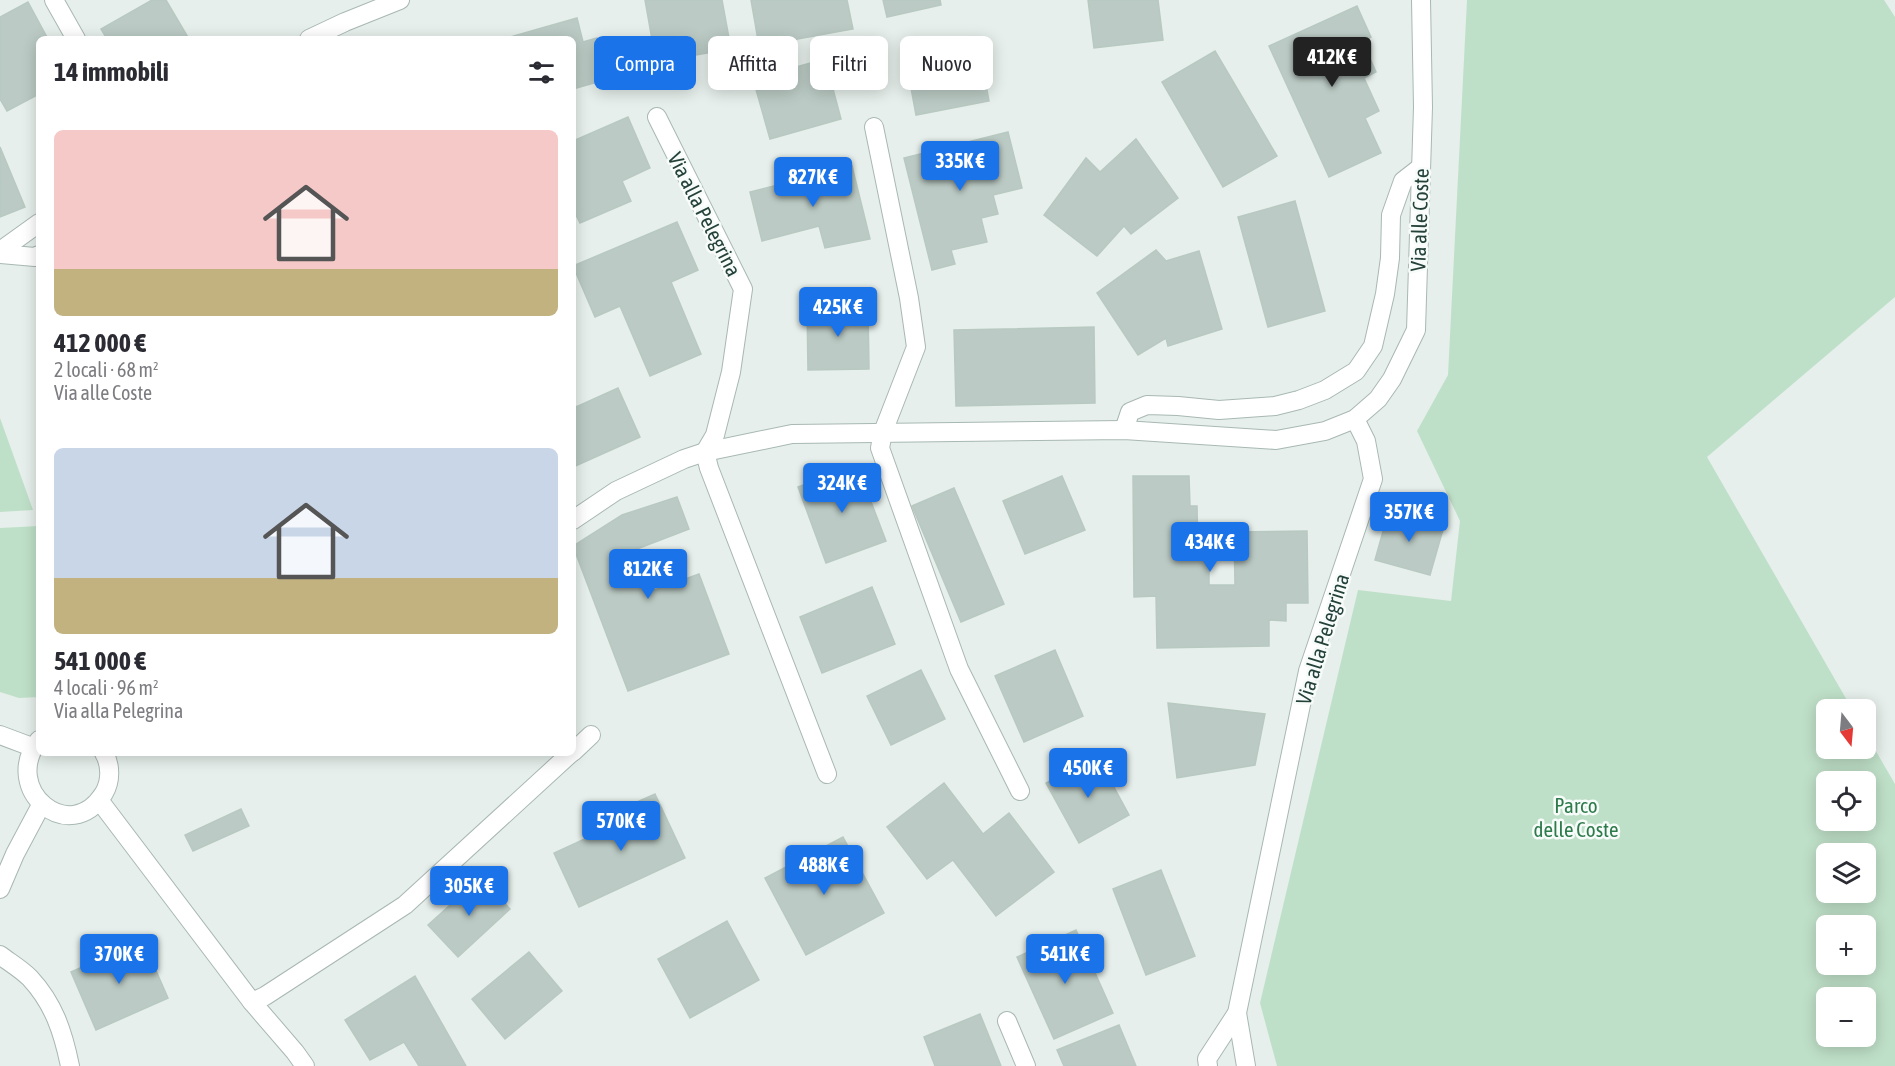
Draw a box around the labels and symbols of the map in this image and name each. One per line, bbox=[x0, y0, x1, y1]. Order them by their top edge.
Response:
pin: 412K € bbox=[1283, 37, 1381, 88]
pin: 335K € bbox=[911, 141, 1009, 192]
street label: Via alla Pelegrina bbox=[663, 148, 747, 280]
pin: 827K € bbox=[764, 157, 862, 208]
street label: Via alle Coste bbox=[1405, 168, 1433, 272]
pin: 425K € bbox=[789, 287, 887, 338]
pin: 324K € bbox=[793, 463, 891, 514]
pin: 357K € bbox=[1360, 492, 1458, 543]
pin: 434K € bbox=[1161, 522, 1259, 573]
pin: 812K € bbox=[599, 549, 697, 600]
street label: Via alla Pelegrina bbox=[1291, 571, 1353, 707]
north arrow bbox=[1816, 699, 1876, 759]
pin: 450K € bbox=[1039, 748, 1137, 799]
park label: Parco delle Coste bbox=[1534, 793, 1618, 841]
pin: 570K € bbox=[572, 801, 670, 852]
pin: 488K € bbox=[775, 845, 873, 896]
pin: 305K € bbox=[420, 866, 518, 917]
pin: 370K € bbox=[70, 934, 168, 985]
pin: 541K € bbox=[1016, 934, 1114, 985]

